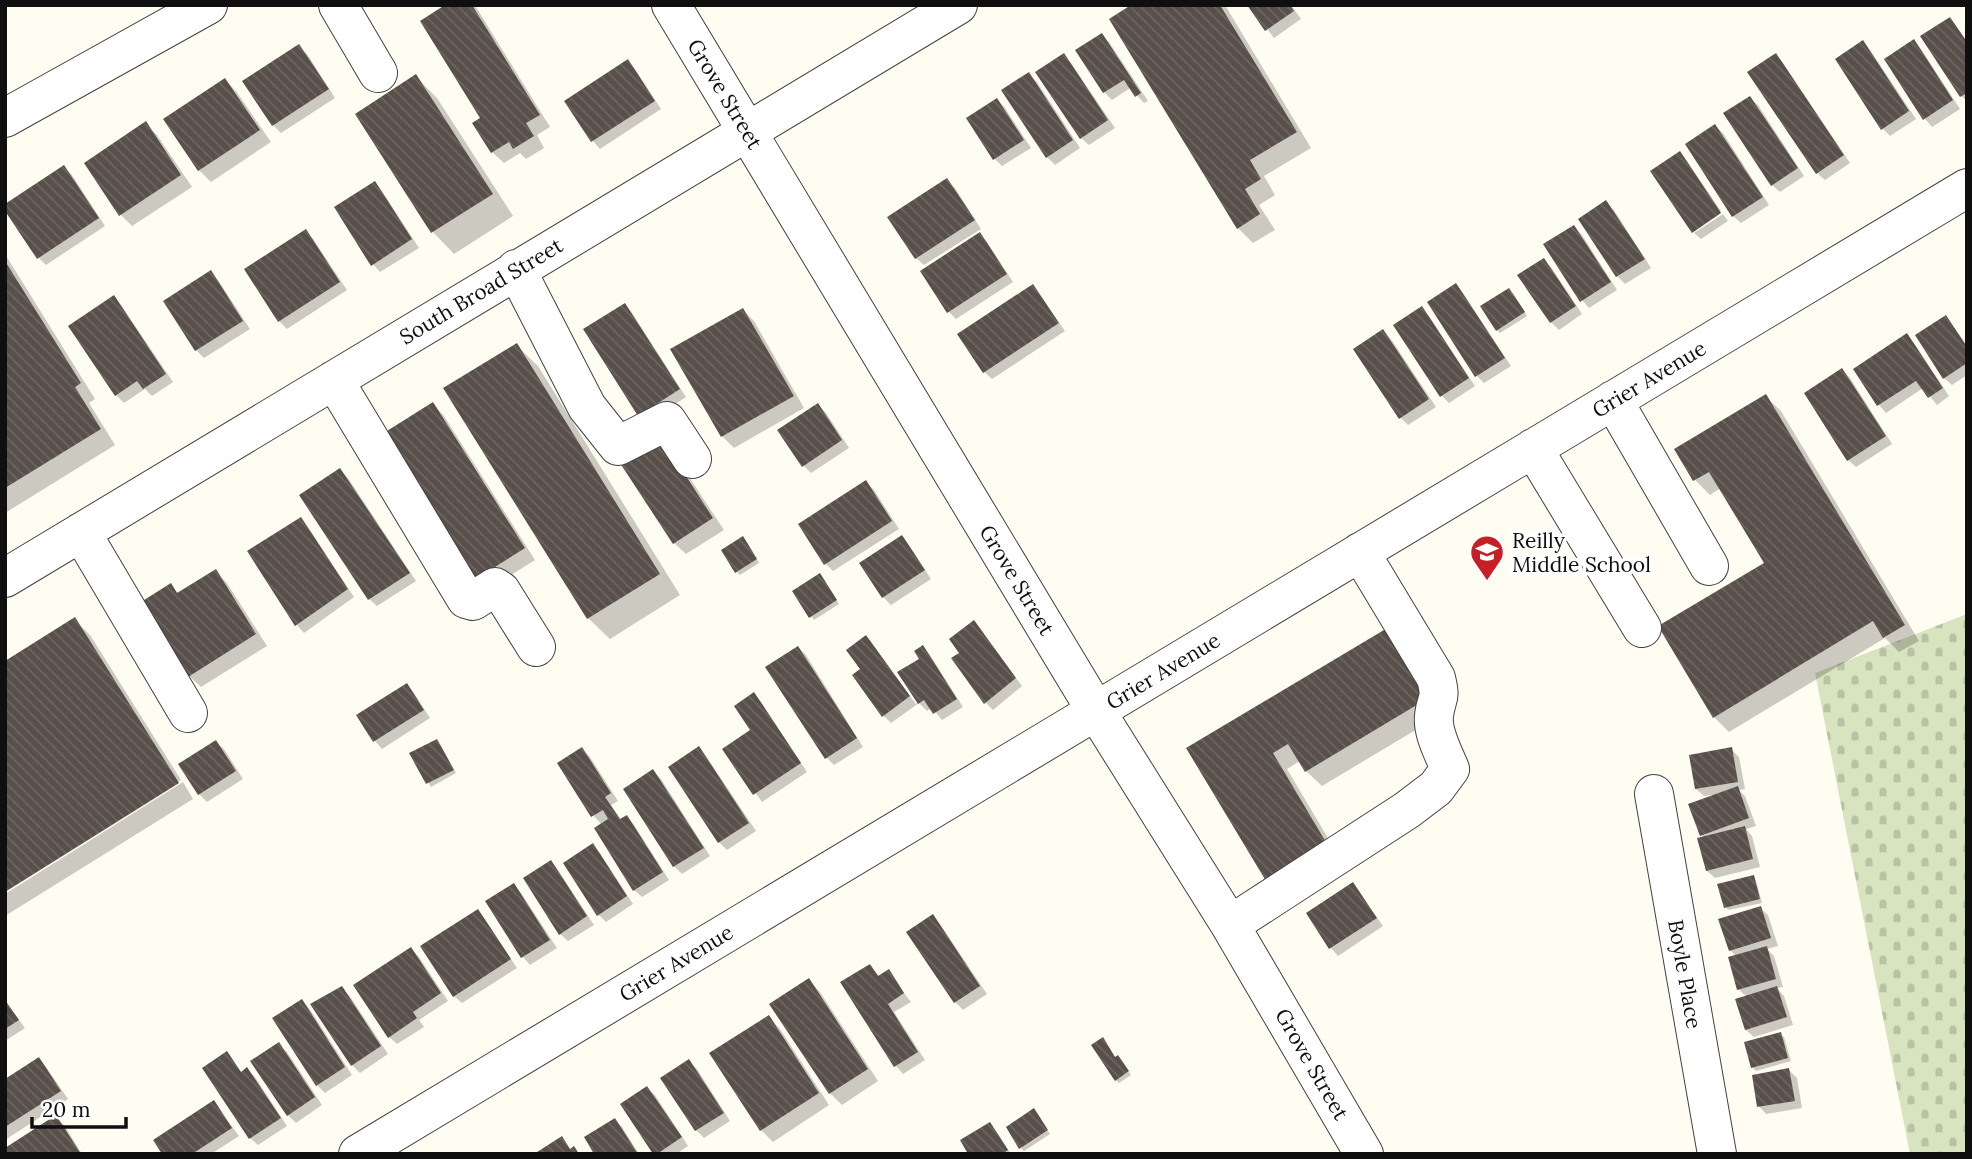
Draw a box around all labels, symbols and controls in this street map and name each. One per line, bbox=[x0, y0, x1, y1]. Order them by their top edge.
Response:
street label: Grove Street bbox=[681, 34, 769, 155]
street label: South Broad Street bbox=[395, 231, 568, 350]
street label: Grier Avenue bbox=[1587, 334, 1711, 424]
street label: Grove Street bbox=[973, 520, 1061, 641]
place label: Reilly Middle School bbox=[1512, 527, 1651, 578]
school or university icon: Reilly Middle School bbox=[1468, 533, 1506, 582]
street label: Grier Avenue bbox=[1101, 626, 1225, 716]
street label: Boyle Place bbox=[1662, 917, 1708, 1031]
street label: Grier Avenue bbox=[614, 918, 738, 1008]
street label: Grove Street bbox=[1269, 1004, 1355, 1125]
scale bar bbox=[32, 1086, 126, 1130]
text: 20 m bbox=[42, 1096, 91, 1123]

